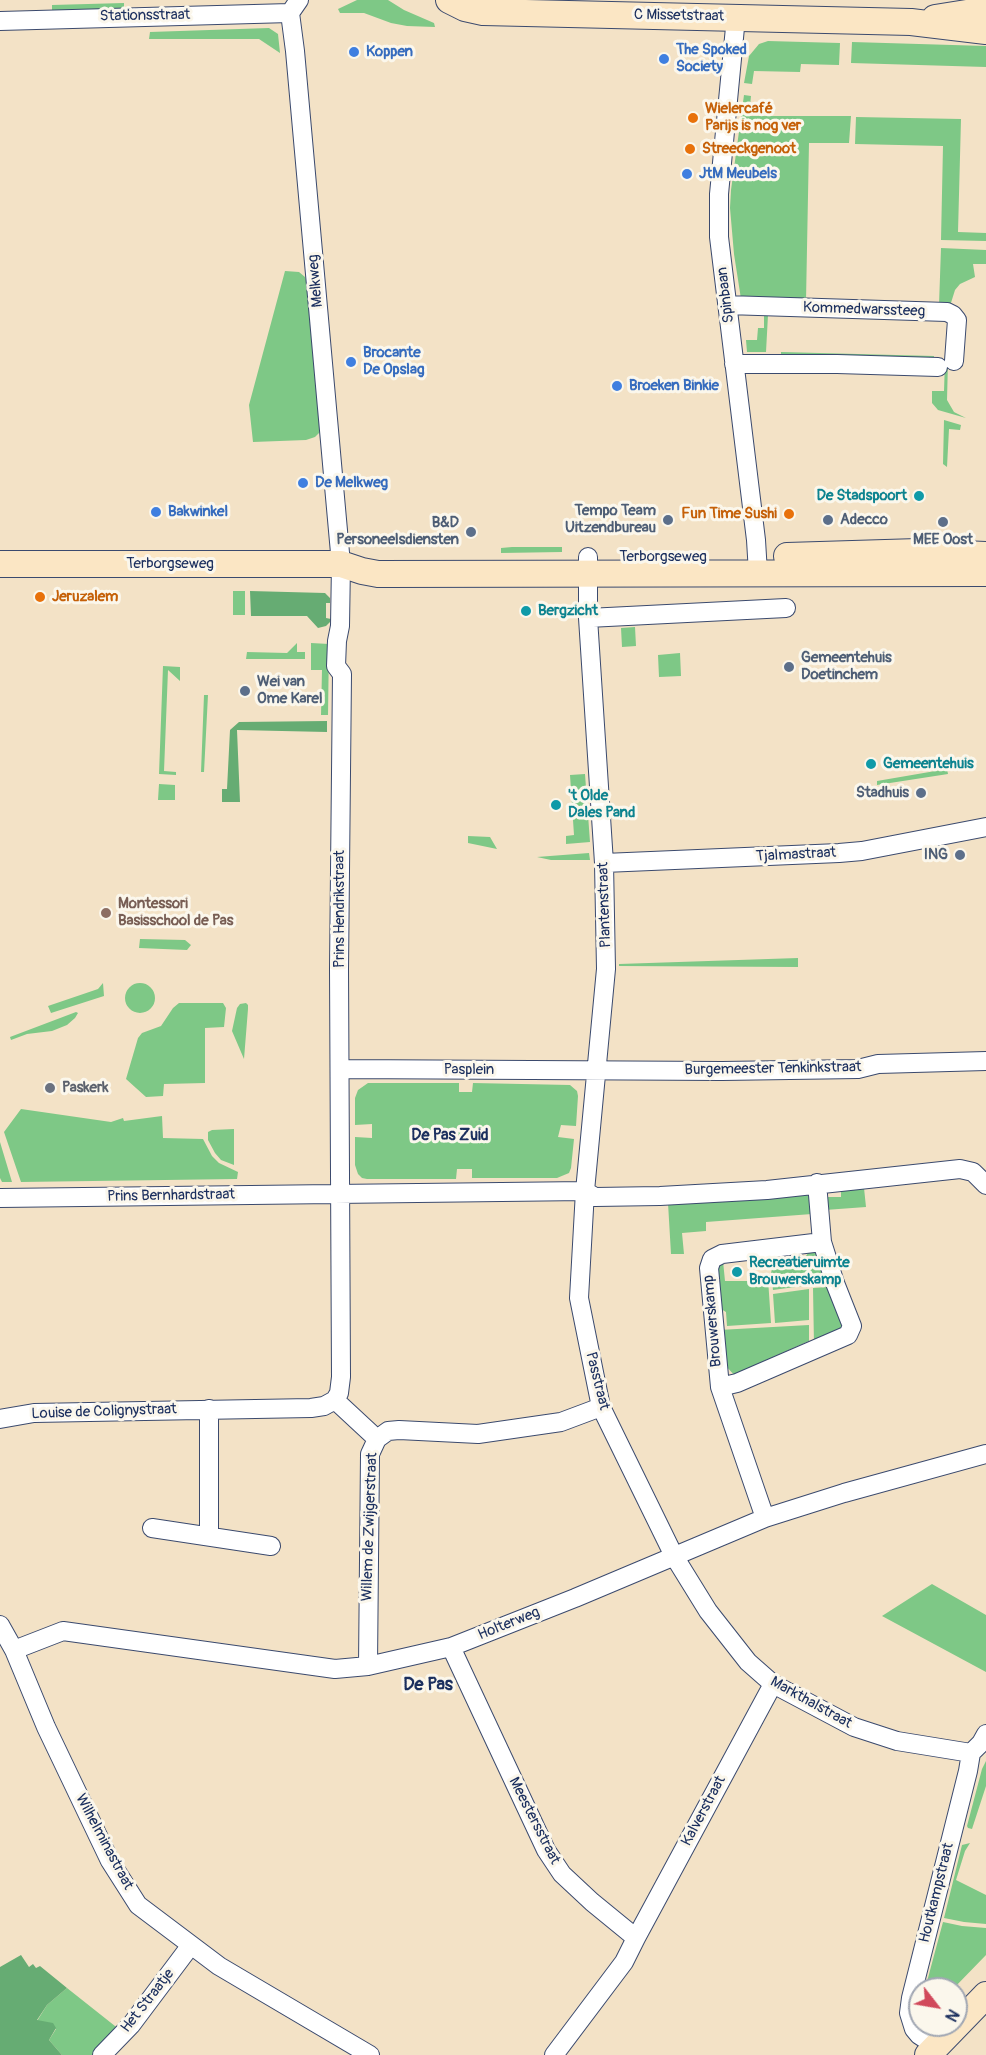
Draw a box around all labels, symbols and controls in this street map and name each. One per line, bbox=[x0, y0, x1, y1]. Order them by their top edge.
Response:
street label: Stationsstraat bbox=[100, 6, 190, 26]
street label: C Missetstraat bbox=[634, 6, 724, 26]
place label: The Spoked Society bbox=[676, 41, 747, 76]
place label: Koppen bbox=[366, 43, 413, 61]
marker: Koppen bbox=[347, 45, 361, 59]
marker: The Spoked Society bbox=[657, 52, 671, 66]
place label: Wielercafé Parijs is nog ver bbox=[705, 100, 801, 135]
marker: Wielercafé Parijs is nog ver bbox=[686, 111, 700, 125]
place label: Streeckgenoot bbox=[702, 140, 796, 158]
marker: Streeckgenoot bbox=[683, 142, 697, 156]
place label: JtM Meubels bbox=[699, 165, 777, 183]
marker: JtM Meubels bbox=[680, 167, 694, 181]
street label: Melkweg bbox=[305, 254, 327, 308]
street label: Spinbaan bbox=[714, 266, 738, 324]
street label: Kommedwarssteeg bbox=[803, 299, 925, 321]
place label: Brocante De Opslag bbox=[363, 344, 424, 379]
marker: Brocante De Opslag bbox=[344, 355, 358, 369]
place label: Broeken Binkie bbox=[629, 377, 719, 395]
marker: Broeken Binkie bbox=[610, 379, 624, 393]
place label: De Melkweg bbox=[315, 474, 388, 492]
marker: De Melkweg bbox=[296, 476, 310, 490]
place label: De Stadspoort bbox=[817, 487, 907, 505]
marker: De Stadspoort bbox=[912, 489, 926, 503]
place label: Tempo Team Uitzendbureau bbox=[565, 502, 656, 537]
place label: Bakwinkel bbox=[168, 503, 228, 521]
marker: Bakwinkel bbox=[149, 505, 163, 519]
place label: Fun Time Sushi bbox=[681, 505, 777, 523]
marker: Fun Time Sushi bbox=[782, 507, 796, 521]
place label: Adecco bbox=[840, 511, 888, 529]
marker: Tempo Team Uitzendbureau bbox=[661, 513, 675, 527]
marker: Adecco bbox=[821, 513, 835, 527]
place label: B&D Personeelsdiensten bbox=[336, 514, 459, 549]
marker: MEE Oost bbox=[936, 515, 950, 529]
marker: B&D Personeelsdiensten bbox=[464, 525, 478, 539]
place label: MEE Oost bbox=[913, 531, 973, 549]
street label: Terborgseweg bbox=[619, 548, 707, 566]
street label: Terborgseweg bbox=[126, 555, 214, 573]
place label: Jeruzalem bbox=[52, 588, 118, 606]
marker: Jeruzalem bbox=[33, 590, 47, 604]
place label: Bergzicht bbox=[538, 602, 598, 620]
marker: Bergzicht bbox=[519, 604, 533, 618]
place label: Gemeentehuis Doetinchem bbox=[801, 649, 892, 684]
marker: Gemeentehuis Doetinchem bbox=[782, 660, 796, 674]
place label: Wei van Ome Karel bbox=[257, 673, 323, 708]
marker: Wei van Ome Karel bbox=[238, 684, 252, 698]
place label: Gemeentehuis bbox=[883, 755, 974, 773]
marker: Gemeentehuis bbox=[864, 757, 878, 771]
place label: Stadhuis bbox=[856, 784, 909, 802]
marker: Stadhuis bbox=[914, 786, 928, 800]
place label: 't Olde Dales Pand bbox=[568, 787, 635, 822]
marker: 't Olde Dales Pand bbox=[549, 798, 563, 812]
street label: Tjalmastraat bbox=[755, 844, 837, 866]
place label: ING bbox=[924, 846, 948, 864]
marker: ING bbox=[953, 848, 967, 862]
street label: Prins Hendrikstraat bbox=[331, 850, 349, 968]
street label: Plantenstraat bbox=[595, 862, 615, 948]
place label: Montessori Basisschool de Pas bbox=[118, 895, 233, 930]
marker: Montessori Basisschool de Pas bbox=[99, 906, 113, 920]
street label: Burgemeester Tenkinkstraat bbox=[684, 1058, 862, 1080]
street label: Pasplein bbox=[444, 1061, 494, 1079]
place label: Paskerk bbox=[62, 1079, 109, 1097]
marker: Paskerk bbox=[43, 1081, 57, 1095]
district label: De Pas Zuid bbox=[411, 1126, 489, 1146]
street label: Prins Bernhardstraat bbox=[107, 1186, 235, 1206]
place label: Recreatieruimte Brouwerskamp bbox=[749, 1254, 850, 1289]
marker: Recreatieruimte Brouwerskamp bbox=[730, 1265, 744, 1279]
street label: Brouwerskamp bbox=[700, 1274, 726, 1368]
street label: Passtraat bbox=[581, 1350, 613, 1412]
street label: Louise de Colignystraat bbox=[31, 1400, 177, 1424]
street label: Willem de Zwijgerstraat bbox=[358, 1452, 382, 1602]
street label: Holterweg bbox=[476, 1603, 542, 1645]
street label: Markthalstraat bbox=[767, 1673, 855, 1733]
district label: De Pas bbox=[403, 1674, 453, 1696]
street label: Kalverstraat bbox=[678, 1773, 730, 1849]
street label: Meestersstraat bbox=[504, 1774, 564, 1868]
street label: Wilhelminastraat bbox=[71, 1791, 137, 1893]
street label: Houtkampstraat bbox=[916, 1841, 958, 1945]
street label: Het Straatje bbox=[117, 1965, 179, 2037]
north arrow bbox=[908, 1977, 968, 2037]
text: N bbox=[940, 2005, 963, 2025]

